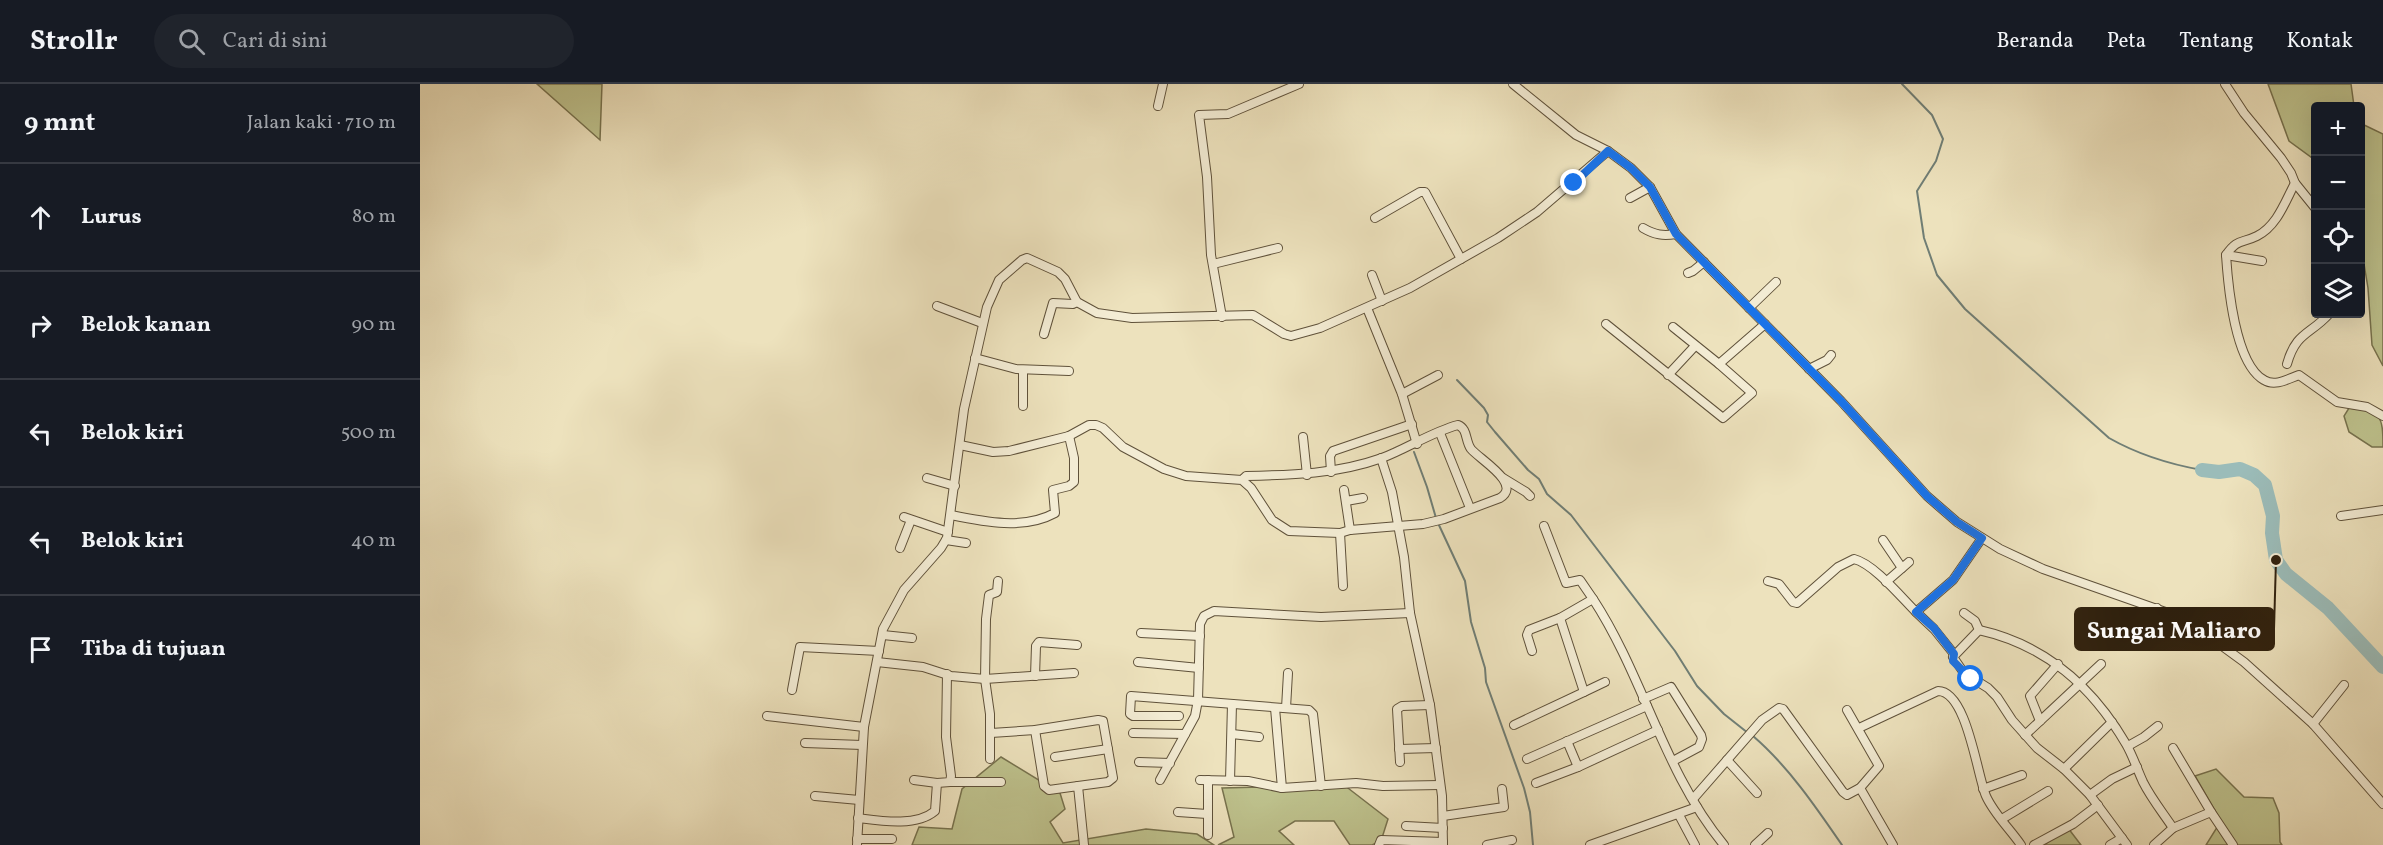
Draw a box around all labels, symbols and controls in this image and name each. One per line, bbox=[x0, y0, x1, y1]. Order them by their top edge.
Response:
search box bbox=[154, 14, 574, 68]
text: Strollr bbox=[30, 22, 118, 61]
icon: search bbox=[175, 25, 208, 58]
text: Cari di sini bbox=[223, 26, 327, 57]
text: Beranda bbox=[1996, 27, 2074, 56]
text: Peta bbox=[2107, 27, 2146, 56]
text: Tentang bbox=[2179, 27, 2254, 56]
text: Kontak bbox=[2287, 27, 2353, 56]
map controls bbox=[2311, 102, 2365, 318]
button: + bbox=[2311, 102, 2365, 156]
text: 9 mnt bbox=[24, 105, 95, 141]
text: Jalan kaki · 710 m bbox=[247, 109, 396, 137]
button: − bbox=[2311, 156, 2365, 210]
route end bbox=[1560, 169, 1586, 195]
icon: ahead bbox=[24, 201, 57, 234]
text: Lurus bbox=[81, 202, 142, 233]
text: 80 m bbox=[352, 203, 396, 231]
button: locate bbox=[2311, 210, 2365, 264]
button: layers bbox=[2311, 264, 2365, 318]
icon: right bbox=[24, 309, 57, 342]
text: Belok kanan bbox=[81, 310, 211, 341]
text: 90 m bbox=[352, 311, 396, 339]
icon: left bbox=[24, 417, 57, 450]
text: Belok kiri bbox=[81, 418, 184, 449]
text: 500 m bbox=[341, 419, 396, 447]
icon: left bbox=[24, 525, 57, 558]
text: Belok kiri bbox=[81, 526, 184, 557]
text: 40 m bbox=[351, 527, 396, 555]
callout: Sungai Maliaro bbox=[2075, 608, 2274, 650]
text: Sungai Maliaro bbox=[2087, 615, 2261, 649]
icon: arrive bbox=[24, 633, 57, 666]
text: Tiba di tujuan bbox=[81, 634, 226, 665]
route start bbox=[1957, 665, 1983, 691]

